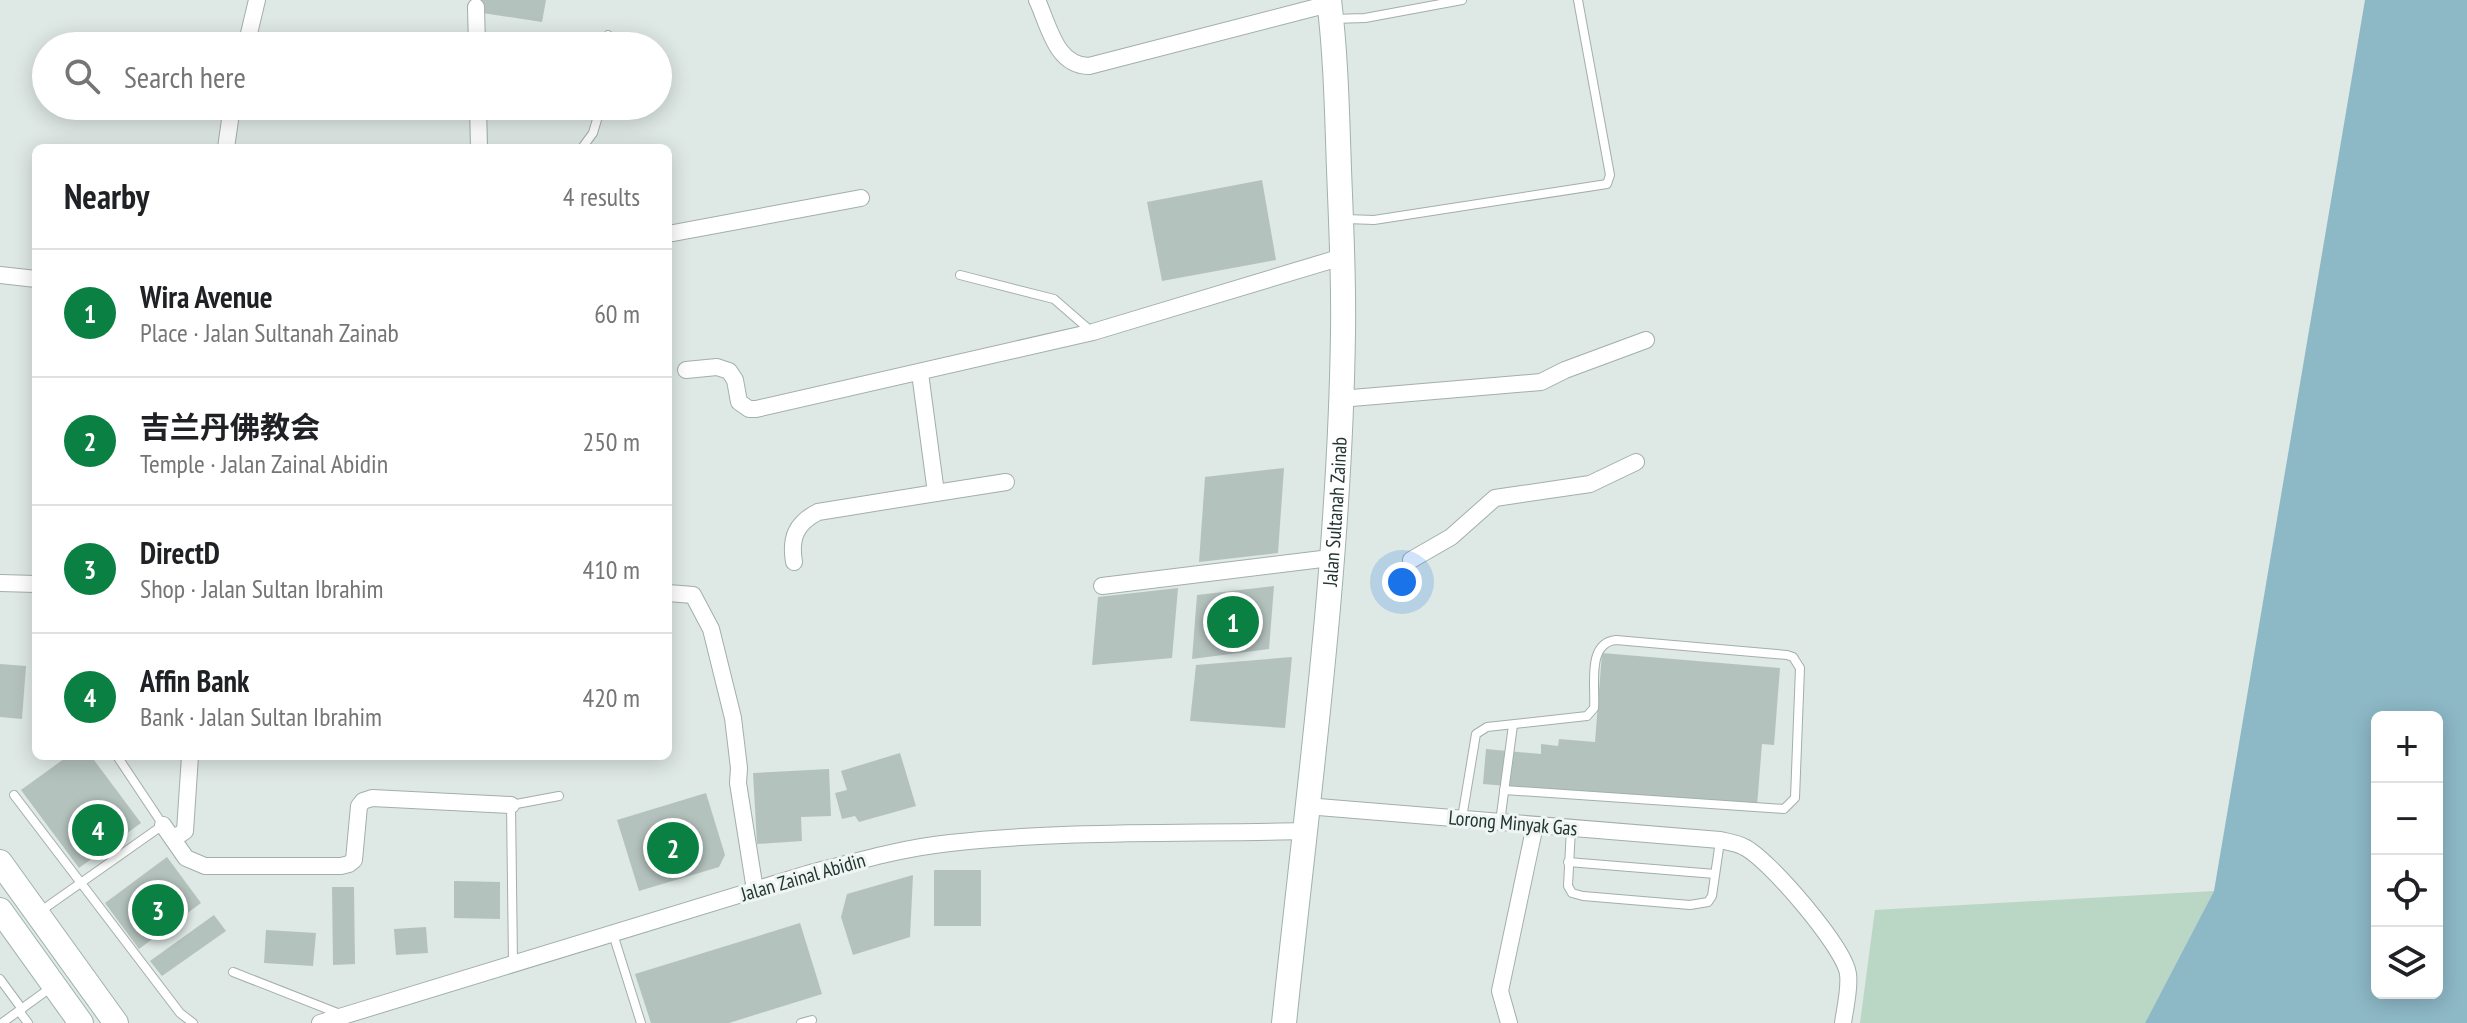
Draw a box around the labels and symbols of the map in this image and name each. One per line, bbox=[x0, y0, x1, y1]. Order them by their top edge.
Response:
street label: Jalan Sultanah Zainab bbox=[1317, 436, 1353, 588]
your location bbox=[1382, 562, 1422, 602]
pin: 1 bbox=[1207, 592, 1259, 652]
pin: 4 bbox=[72, 800, 124, 860]
street label: Lorong Minyak Gas bbox=[1447, 804, 1579, 842]
pin: 2 bbox=[647, 818, 699, 878]
street label: Jalan Zainal Abidin bbox=[737, 847, 868, 907]
pin: 3 bbox=[132, 880, 184, 940]

